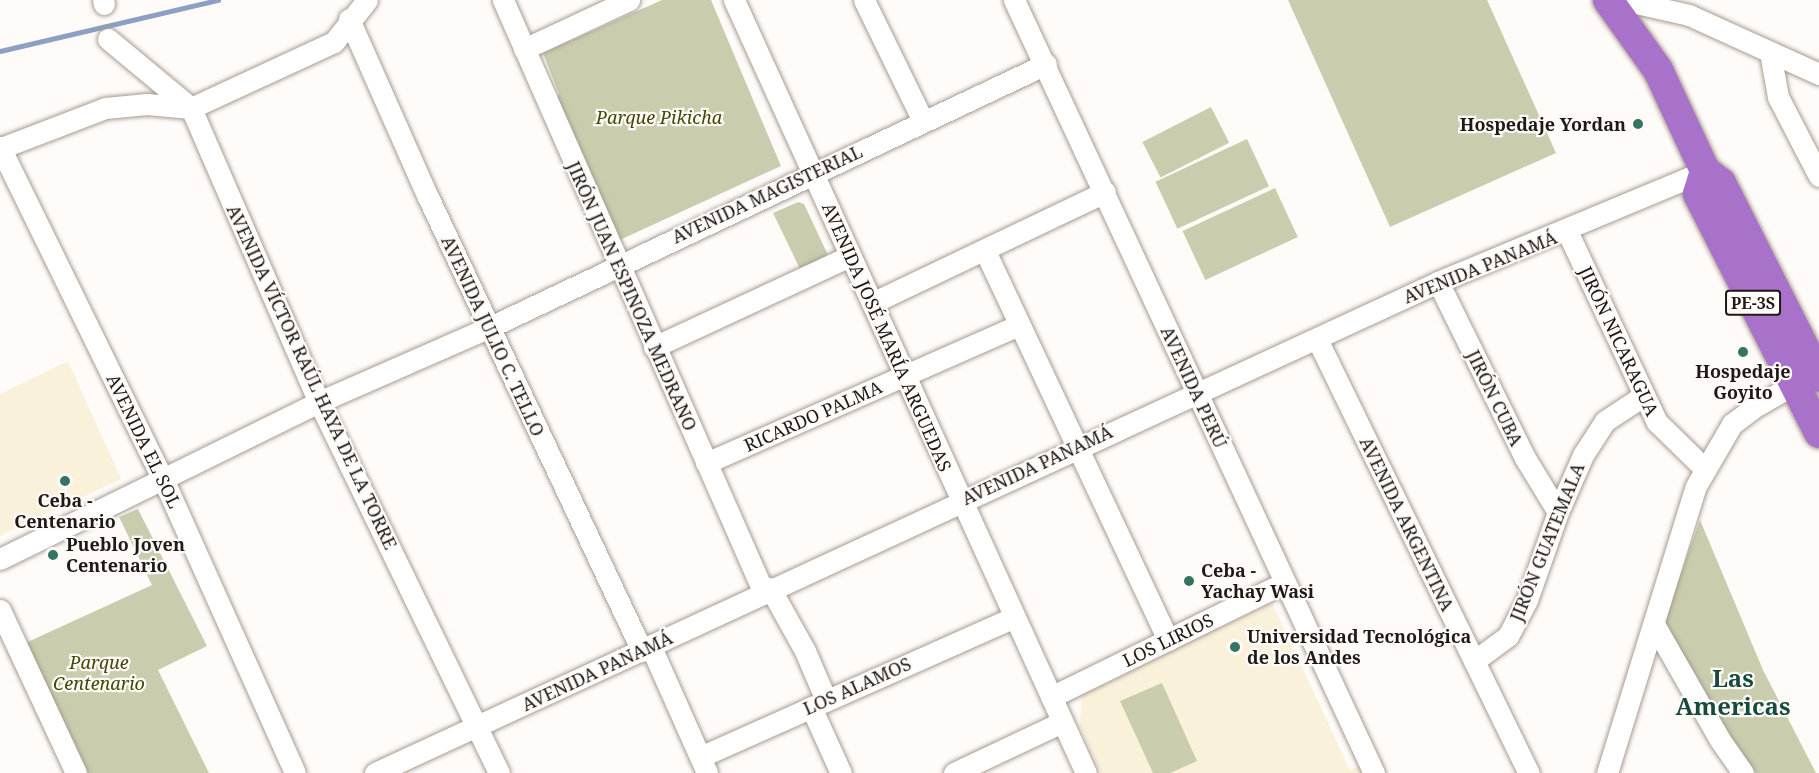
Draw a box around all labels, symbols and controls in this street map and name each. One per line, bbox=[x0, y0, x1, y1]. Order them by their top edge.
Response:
park label: Parque Pikicha bbox=[596, 106, 722, 128]
place label: Hospedaje Yordan bbox=[1460, 113, 1626, 135]
marker: Hospedaje Yordan bbox=[1631, 117, 1645, 131]
street label: AVENIDA MAGISTERIAL bbox=[668, 140, 866, 248]
street label: JIRÓN JUAN ESPINOZA MEDRANO bbox=[563, 158, 701, 434]
street label: AVENIDA JOSÉ MARÍA ARGUEDAS bbox=[818, 199, 956, 475]
street label: AVENIDA VÍCTOR RAÚL HAYA DE LA TORRE bbox=[222, 201, 402, 553]
street label: AVENIDA PANAMÁ bbox=[1400, 226, 1560, 308]
street label: AVENIDA JULIO C. TELLO bbox=[437, 232, 549, 440]
street label: JIRÓN NICARAGUA bbox=[1575, 263, 1663, 419]
road number: PE-3S bbox=[1724, 290, 1782, 316]
street label: AVENIDA PERÚ bbox=[1156, 323, 1232, 451]
marker: Hospedaje Goyito bbox=[1736, 345, 1750, 359]
street label: JIRÓN CUBA bbox=[1462, 346, 1528, 450]
place label: Hospedaje Goyito bbox=[1695, 361, 1791, 404]
street label: AVENIDA EL SOL bbox=[102, 370, 186, 512]
street label: RICARDO PALMA bbox=[741, 376, 885, 456]
street label: AVENIDA PANAMÁ bbox=[958, 421, 1116, 509]
street label: AVENIDA ARGENTINA bbox=[1355, 433, 1459, 615]
street label: JIRÓN GUATEMALA bbox=[1505, 460, 1589, 624]
marker: Ceba - Centenario bbox=[58, 474, 72, 488]
place label: Ceba - Centenario bbox=[14, 490, 116, 532]
place label: Pueblo Joven Centenario bbox=[66, 534, 185, 576]
marker: Pueblo Joven Centenario bbox=[44, 546, 62, 564]
place label: Ceba - Yachay Wasi bbox=[1201, 560, 1314, 602]
marker: Ceba - Yachay Wasi bbox=[1182, 574, 1196, 588]
street label: LOS LIRIOS bbox=[1119, 609, 1217, 671]
place label: Universidad Tecnológica de los Andes bbox=[1247, 626, 1471, 668]
street label: AVENIDA PANAMÁ bbox=[518, 627, 676, 715]
marker: Universidad Tecnológica de los Andes bbox=[1228, 640, 1242, 654]
park label: Parque Centenario bbox=[53, 652, 145, 694]
street label: LOS ALAMOS bbox=[800, 653, 914, 719]
district label: Las Americas bbox=[1675, 664, 1791, 720]

